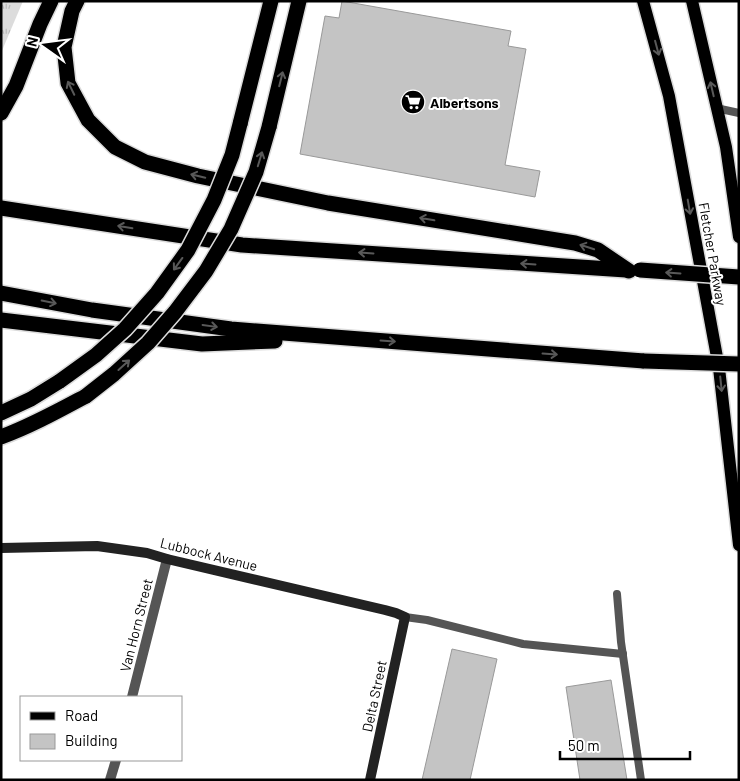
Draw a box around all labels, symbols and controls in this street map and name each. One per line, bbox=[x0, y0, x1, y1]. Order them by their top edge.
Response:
north arrow bbox=[20, 20, 70, 70]
text: N bbox=[23, 35, 41, 48]
one-way arrow bbox=[652, 40, 662, 56]
one-way arrow bbox=[277, 72, 286, 88]
one-way arrow bbox=[66, 81, 76, 96]
one-way arrow bbox=[707, 81, 716, 97]
supermarket icon: Albertsons bbox=[400, 89, 426, 115]
place label: Albertsons bbox=[430, 94, 499, 111]
one-way arrow bbox=[255, 151, 265, 167]
one-way arrow bbox=[191, 171, 207, 180]
one-way arrow bbox=[685, 199, 695, 215]
street label: Fletcher Parkway bbox=[696, 201, 731, 307]
one-way arrow bbox=[419, 214, 435, 224]
one-way arrow bbox=[117, 222, 133, 232]
one-way arrow bbox=[579, 241, 595, 251]
one-way arrow bbox=[358, 248, 374, 258]
one-way arrow bbox=[173, 257, 183, 271]
one-way arrow bbox=[520, 259, 536, 268]
one-way arrow bbox=[665, 268, 681, 277]
one-way arrow bbox=[41, 298, 57, 308]
one-way arrow bbox=[201, 321, 217, 331]
one-way arrow bbox=[379, 337, 395, 346]
one-way arrow bbox=[541, 349, 557, 359]
one-way arrow bbox=[117, 359, 130, 371]
one-way arrow bbox=[716, 376, 726, 392]
street label: Lubbock Avenue bbox=[158, 534, 260, 574]
street label: Van Horn Street bbox=[116, 577, 156, 673]
street label: Delta Street bbox=[358, 659, 390, 733]
legend bbox=[20, 696, 182, 761]
text: Road bbox=[65, 706, 98, 724]
scale bar bbox=[560, 728, 690, 760]
text: Building bbox=[65, 731, 118, 749]
text: 50 m bbox=[568, 736, 600, 754]

